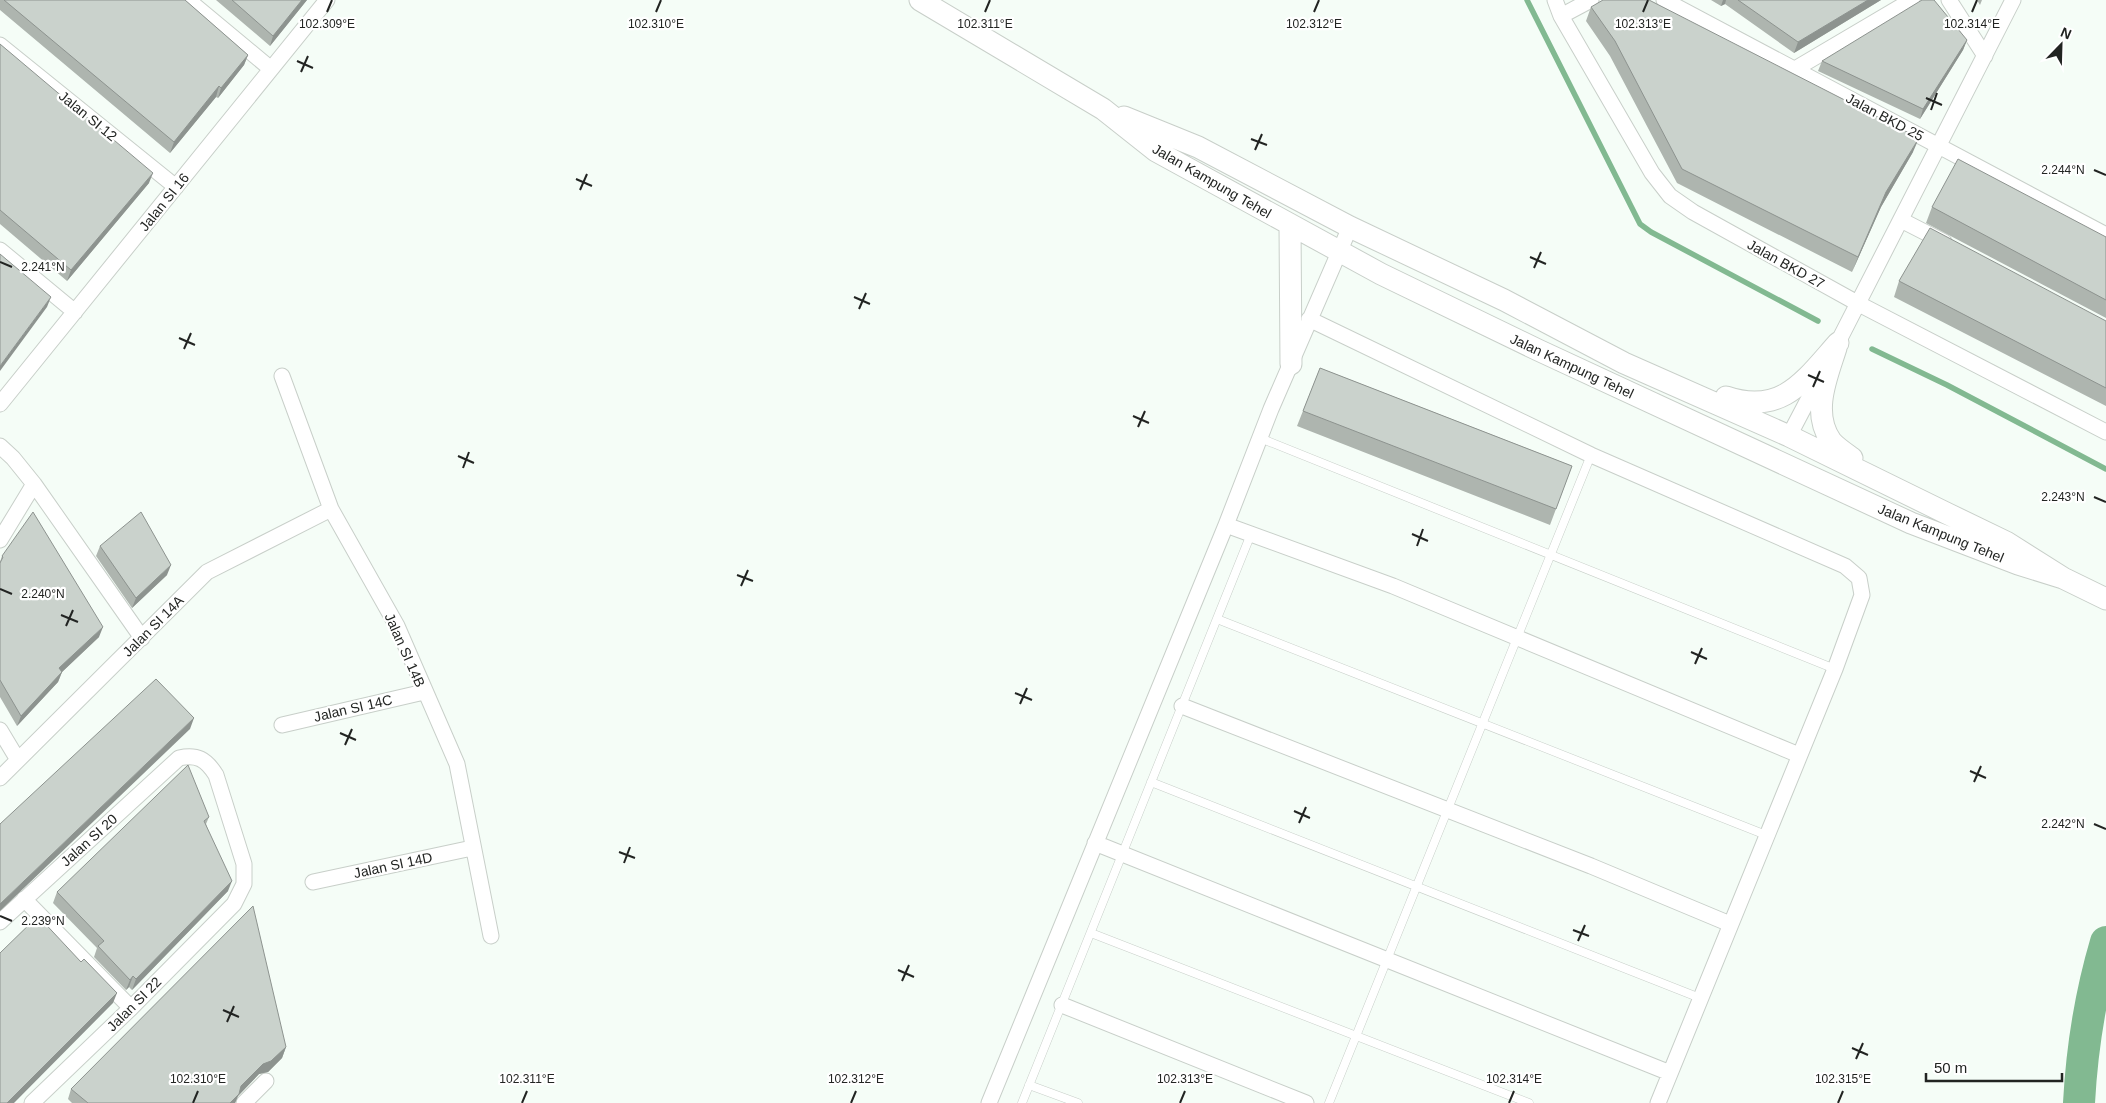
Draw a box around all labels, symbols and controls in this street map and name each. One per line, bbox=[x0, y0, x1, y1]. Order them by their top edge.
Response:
text: 102.309°E bbox=[299, 17, 355, 31]
text: 102.310°E bbox=[628, 17, 684, 31]
text: 102.311°E bbox=[957, 17, 1013, 31]
text: 102.312°E bbox=[1286, 17, 1342, 31]
text: 102.313°E bbox=[1615, 17, 1671, 31]
text: 102.314°E bbox=[1944, 17, 2000, 31]
north arrow bbox=[2036, 20, 2086, 70]
text: N bbox=[2058, 24, 2074, 42]
street label: Jalan SI 12 bbox=[56, 88, 120, 144]
street label: Jalan BKD 25 bbox=[1843, 90, 1927, 144]
street label: Jalan Kampung Tehel bbox=[1150, 140, 1274, 222]
text: 2.244°N bbox=[2041, 163, 2085, 177]
street label: Jalan SI 16 bbox=[136, 170, 192, 234]
street label: Jalan BKD 27 bbox=[1745, 236, 1828, 292]
text: 2.241°N bbox=[21, 260, 65, 274]
street label: Jalan Kampung Tehel bbox=[1508, 330, 1636, 402]
text: 2.243°N bbox=[2041, 490, 2085, 504]
street label: Jalan Kampung Tehel bbox=[1876, 500, 2006, 566]
text: 2.240°N bbox=[21, 587, 65, 601]
street label: Jalan SI 14A bbox=[119, 592, 187, 660]
street label: Jalan SI 14B bbox=[382, 610, 428, 690]
street label: Jalan SI 14C bbox=[312, 691, 394, 725]
street label: Jalan SI 20 bbox=[58, 810, 121, 869]
text: 2.242°N bbox=[2041, 817, 2085, 831]
street label: Jalan SI 14D bbox=[352, 849, 434, 881]
text: 2.239°N bbox=[21, 914, 65, 928]
street label: Jalan SI 22 bbox=[104, 973, 165, 1034]
scale bar bbox=[1926, 1050, 2062, 1082]
text: 50 m bbox=[1934, 1059, 1967, 1076]
text: 102.310°E bbox=[170, 1072, 226, 1086]
text: 102.311°E bbox=[499, 1072, 555, 1086]
text: 102.312°E bbox=[828, 1072, 884, 1086]
text: 102.313°E bbox=[1157, 1072, 1213, 1086]
text: 102.314°E bbox=[1486, 1072, 1542, 1086]
text: 102.315°E bbox=[1815, 1072, 1871, 1086]

